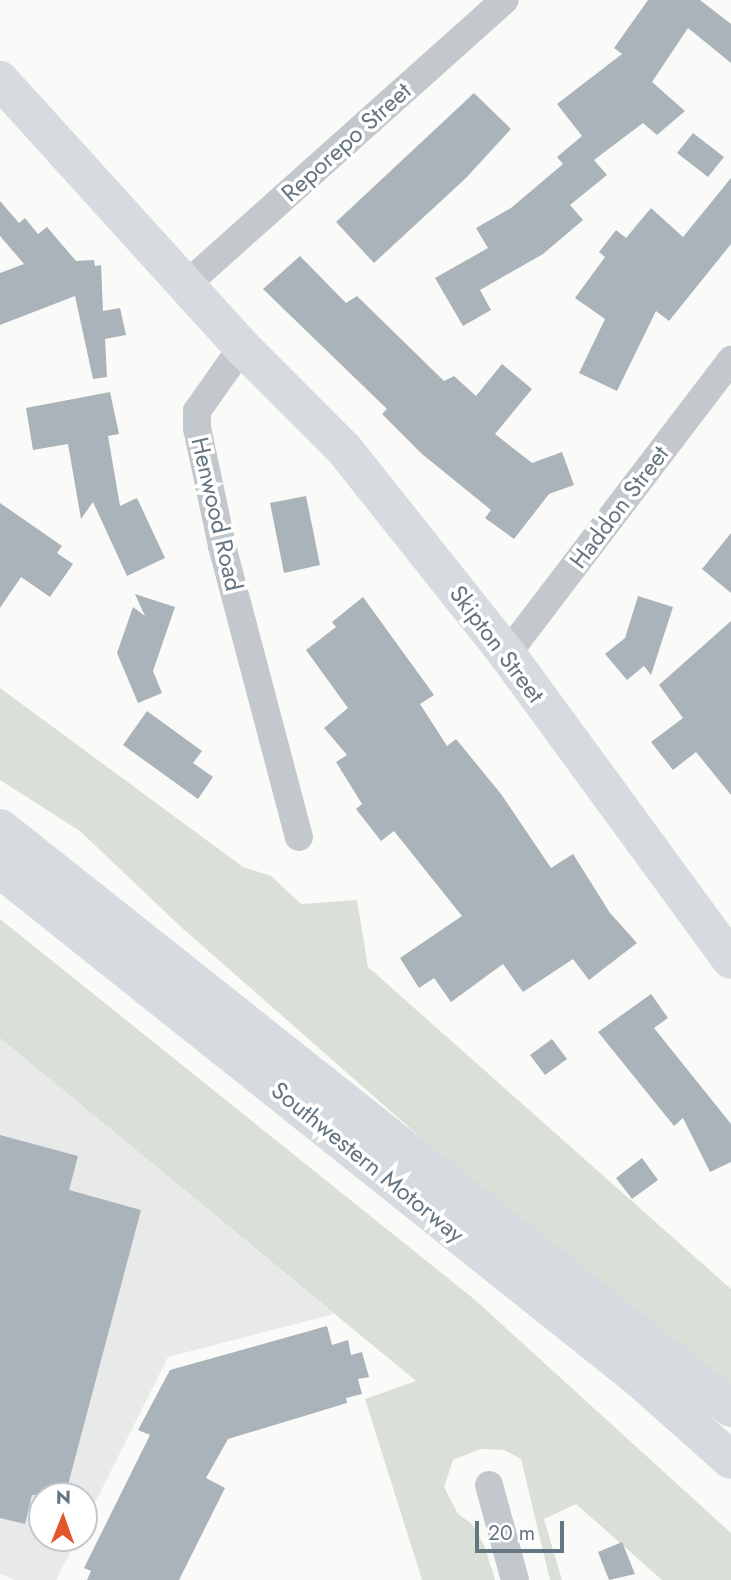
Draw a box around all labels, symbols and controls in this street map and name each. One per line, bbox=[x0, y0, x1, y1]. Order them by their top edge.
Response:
street label: Reporepo Street bbox=[275, 76, 417, 208]
street label: Henwood Road bbox=[185, 434, 249, 594]
street label: Haddon Street bbox=[563, 440, 675, 574]
street label: Skipton Street bbox=[444, 580, 550, 708]
street label: Southwestern Motorway bbox=[266, 1075, 470, 1249]
north arrow bbox=[28, 1482, 98, 1552]
text: N bbox=[56, 1484, 71, 1511]
scale bar bbox=[479, 1506, 568, 1550]
text: 20 m bbox=[488, 1518, 535, 1548]

